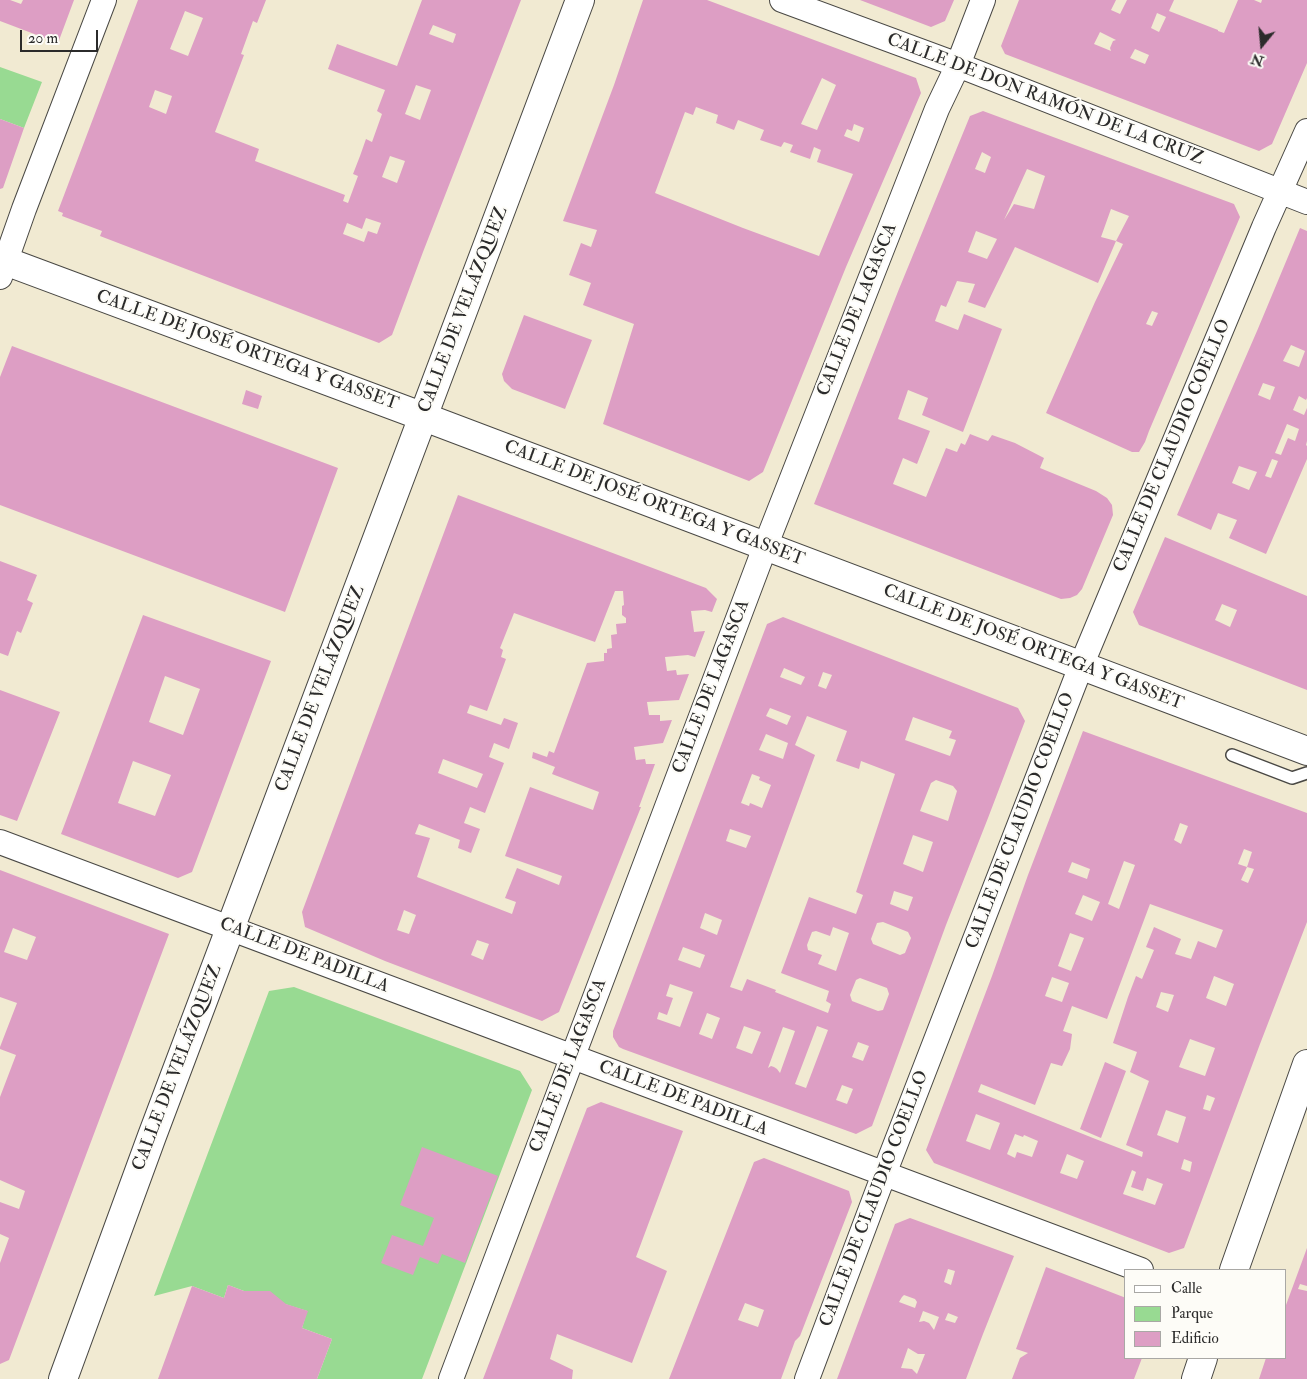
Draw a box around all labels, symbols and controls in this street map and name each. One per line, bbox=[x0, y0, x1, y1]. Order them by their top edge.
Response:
scale bar bbox=[22, 20, 100, 52]
north arrow bbox=[1237, 20, 1287, 70]
text: 20 m bbox=[28, 29, 58, 48]
street label: CALLE DE DON RAMÓN DE LA CRUZ bbox=[884, 29, 1206, 171]
text: N bbox=[1249, 50, 1266, 70]
street label: CALLE DE VELÁZQUEZ bbox=[415, 204, 513, 416]
street label: CALLE DE LAGASCA bbox=[813, 220, 903, 400]
street label: CALLE DE JOSÉ ORTEGA Y GASSET bbox=[93, 286, 401, 416]
street label: CALLE DE CLAUDIO COELLO bbox=[1110, 316, 1236, 576]
street label: CALLE DE JOSÉ ORTEGA Y GASSET bbox=[501, 437, 807, 571]
street label: CALLE DE JOSÉ ORTEGA Y GASSET bbox=[880, 581, 1186, 715]
street label: CALLE DE VELÁZQUEZ bbox=[272, 583, 370, 795]
street label: CALLE DE LAGASCA bbox=[669, 597, 755, 777]
street label: CALLE DE CLAUDIO COELLO bbox=[962, 690, 1080, 952]
street label: CALLE DE PADILLA bbox=[216, 914, 392, 998]
street label: CALLE DE VELÁZQUEZ bbox=[129, 962, 227, 1174]
street label: CALLE DE LAGASCA bbox=[526, 976, 612, 1156]
street label: CALLE DE PADILLA bbox=[595, 1057, 771, 1141]
street label: CALLE DE CLAUDIO COELLO bbox=[816, 1068, 934, 1330]
legend bbox=[1124, 1269, 1287, 1359]
text: Calle bbox=[1171, 1279, 1202, 1298]
text: Parque bbox=[1171, 1304, 1213, 1323]
text: Edificio bbox=[1171, 1329, 1219, 1348]

